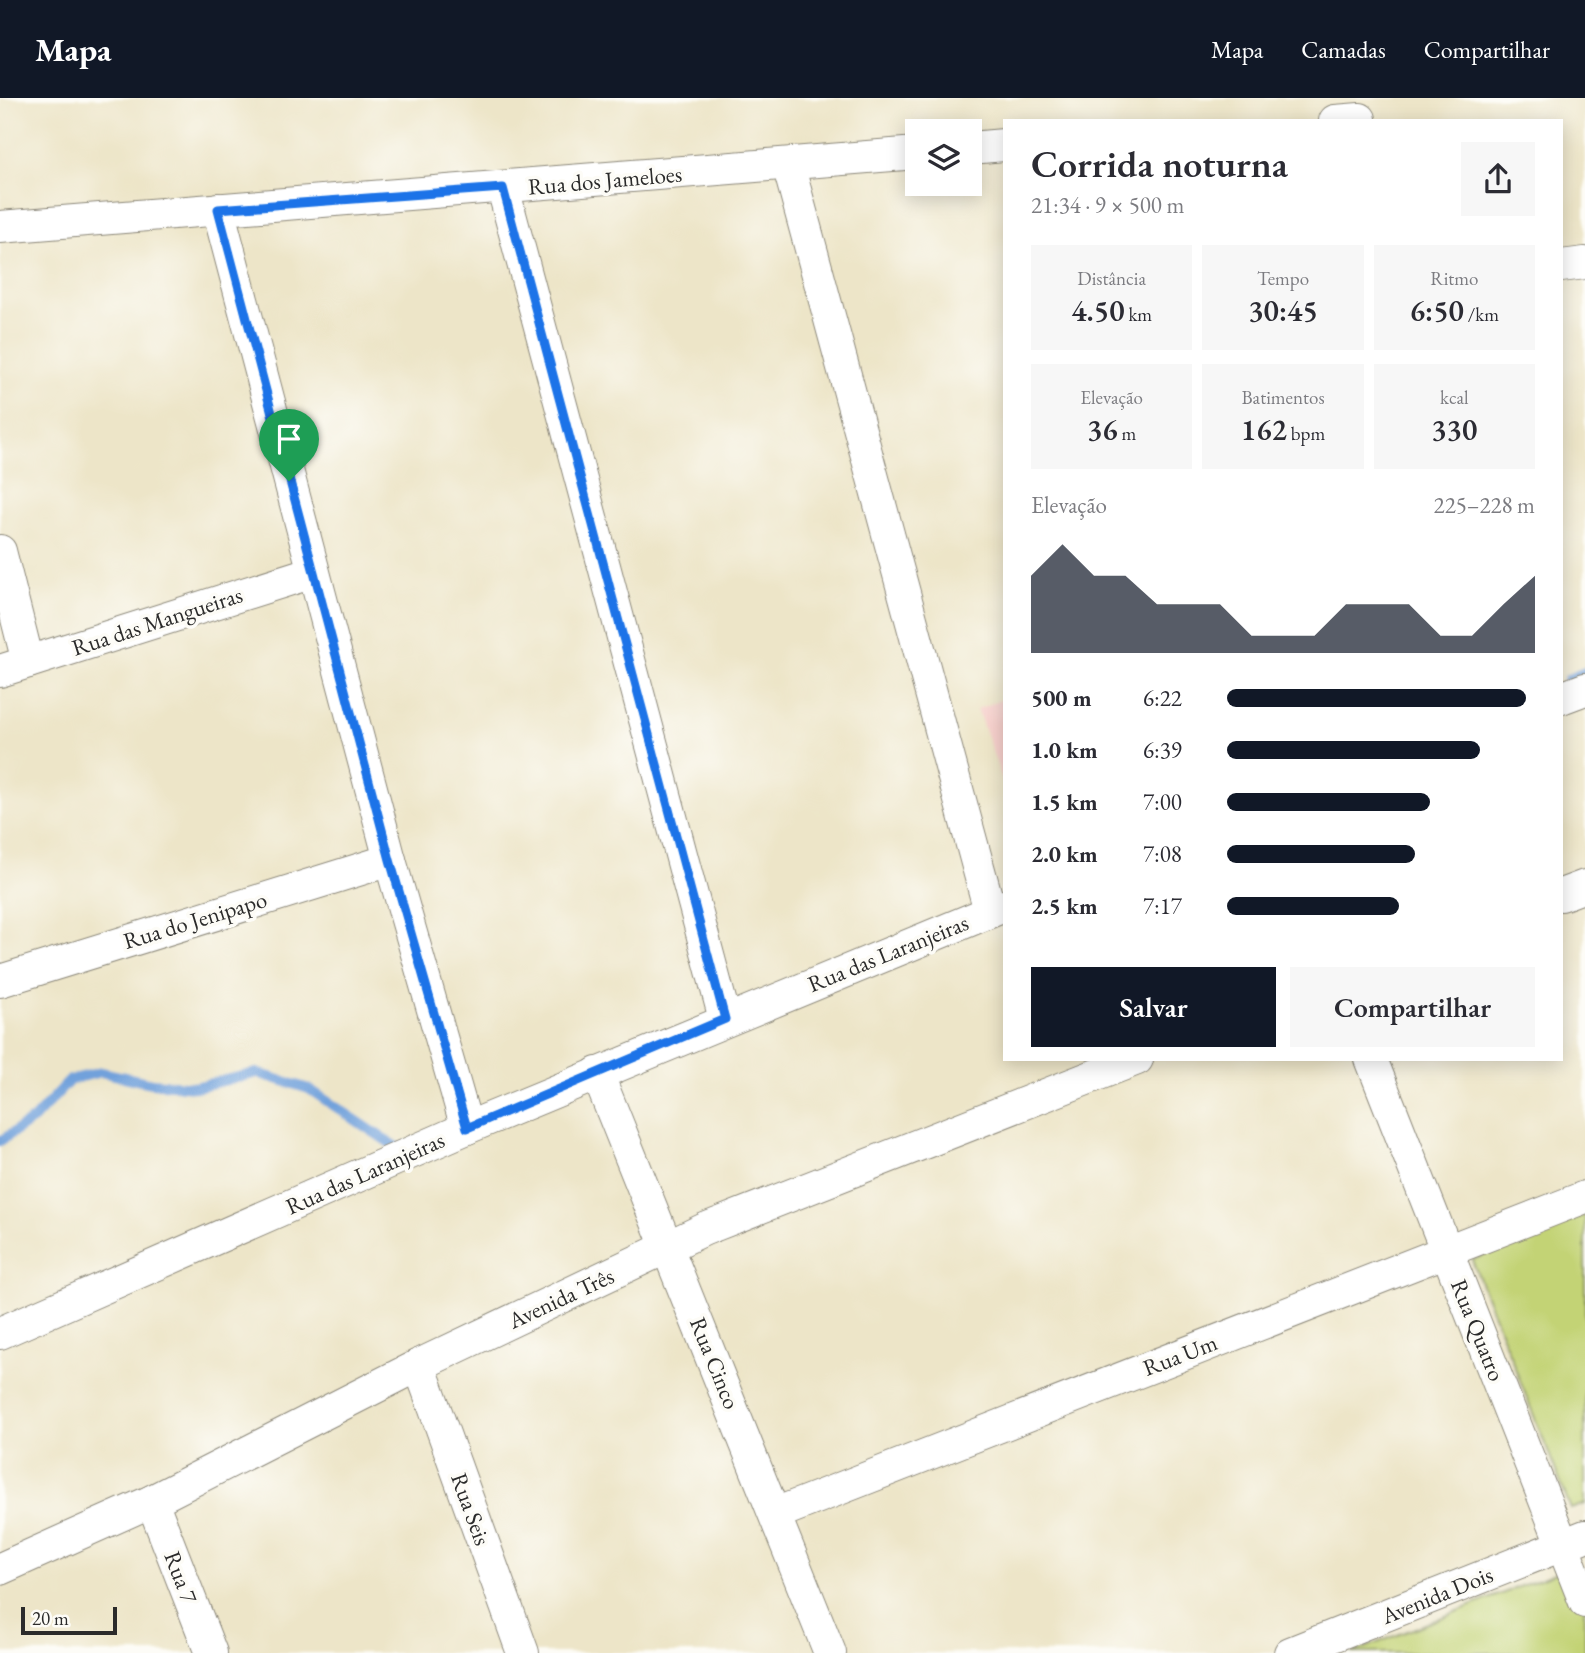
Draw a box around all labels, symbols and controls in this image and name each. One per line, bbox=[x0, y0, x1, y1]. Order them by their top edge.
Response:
text: Mapa bbox=[35, 28, 112, 71]
text: Mapa bbox=[1211, 34, 1263, 65]
text: Camadas bbox=[1301, 34, 1386, 65]
text: Compartilhar bbox=[1424, 34, 1550, 65]
map controls bbox=[905, 119, 982, 196]
button: layers bbox=[905, 119, 982, 196]
text: Corrida noturna bbox=[1031, 139, 1288, 188]
button: share bbox=[1461, 142, 1535, 216]
street label: Rua dos Jameloes bbox=[527, 158, 683, 202]
text: 21:34 · 9 × 500 m bbox=[1031, 190, 1184, 220]
text: Distância bbox=[1077, 266, 1146, 291]
text: Tempo bbox=[1257, 266, 1309, 291]
text: Ritmo bbox=[1430, 266, 1479, 291]
text: 4.50 bbox=[1071, 291, 1125, 330]
text: 30:45 bbox=[1248, 291, 1318, 330]
text: 6:50 bbox=[1410, 291, 1464, 330]
text: km bbox=[1125, 302, 1152, 327]
text: /km bbox=[1464, 302, 1499, 327]
text: Elevação bbox=[1080, 385, 1143, 410]
text: Batimentos bbox=[1241, 385, 1325, 410]
text: kcal bbox=[1440, 385, 1469, 410]
pin bbox=[259, 409, 319, 481]
text: 36 bbox=[1087, 410, 1118, 449]
text: 162 bbox=[1241, 410, 1287, 449]
text: 330 bbox=[1431, 410, 1477, 449]
icon: arrive bbox=[270, 420, 308, 458]
text: m bbox=[1118, 421, 1136, 446]
text: bpm bbox=[1287, 421, 1325, 446]
text: Elevação bbox=[1031, 490, 1107, 520]
text: 225–228 m bbox=[1434, 490, 1535, 520]
street label: Rua das Mangueiras bbox=[68, 579, 246, 663]
text: 500 m bbox=[1031, 683, 1092, 713]
text: 6:22 bbox=[1143, 683, 1182, 713]
text: 1.0 km bbox=[1031, 735, 1098, 765]
text: 6:39 bbox=[1143, 735, 1182, 765]
text: 1.5 km bbox=[1031, 787, 1098, 817]
text: 7:00 bbox=[1143, 787, 1182, 817]
text: 2.0 km bbox=[1031, 839, 1098, 869]
text: 7:08 bbox=[1143, 839, 1182, 869]
street label: Rua do Jenipapo bbox=[120, 884, 270, 956]
text: 2.5 km bbox=[1031, 891, 1098, 921]
text: 7:17 bbox=[1143, 891, 1182, 921]
street label: Rua das Laranjeiras bbox=[803, 907, 973, 999]
button: Salvar bbox=[1031, 967, 1276, 1047]
button: Compartilhar bbox=[1290, 967, 1535, 1047]
street label: Rua das Laranjeiras bbox=[281, 1125, 449, 1221]
street label: Avenida Três bbox=[502, 1260, 619, 1336]
street label: Rua Quatro bbox=[1444, 1275, 1512, 1385]
street label: Rua Cinco bbox=[683, 1313, 747, 1413]
street label: Rua Um bbox=[1139, 1327, 1221, 1383]
street label: Rua Seis bbox=[444, 1469, 498, 1549]
street label: Rua 7 bbox=[157, 1547, 205, 1608]
street label: Avenida Dois bbox=[1376, 1559, 1497, 1631]
scale bar bbox=[21, 1604, 117, 1636]
text: 20 m bbox=[32, 1606, 69, 1631]

